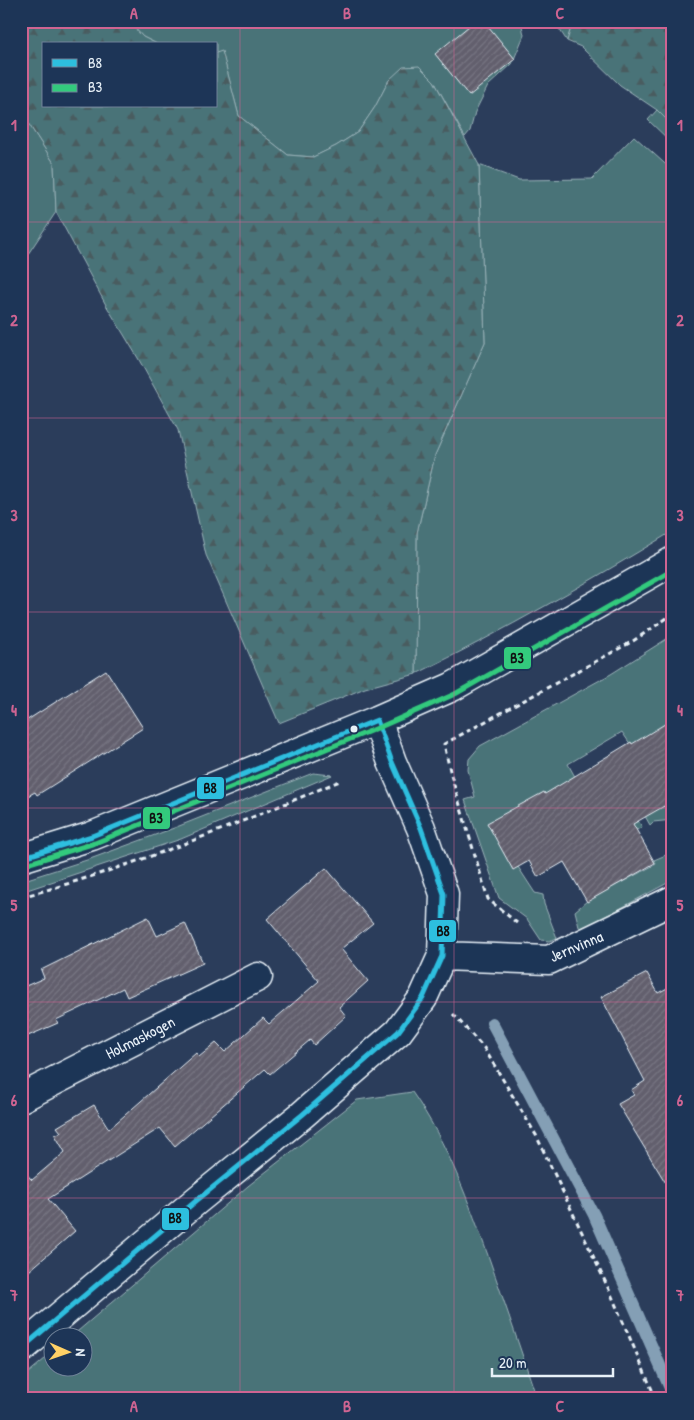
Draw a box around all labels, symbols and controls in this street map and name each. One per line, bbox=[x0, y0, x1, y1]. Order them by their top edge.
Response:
text: A bbox=[130, 2, 138, 24]
text: B bbox=[343, 2, 351, 24]
text: C bbox=[556, 2, 565, 24]
legend bbox=[42, 42, 218, 108]
text: B8 bbox=[88, 52, 102, 73]
text: B3 bbox=[88, 76, 103, 97]
text: 1 bbox=[11, 114, 17, 136]
text: 1 bbox=[677, 114, 683, 136]
text: 2 bbox=[10, 309, 18, 331]
text: 2 bbox=[676, 309, 684, 331]
text: 3 bbox=[10, 504, 18, 526]
text: 3 bbox=[676, 504, 684, 526]
line badge: B3 bbox=[503, 646, 532, 670]
text: B3 bbox=[510, 648, 524, 667]
text: 4 bbox=[11, 699, 17, 721]
text: 4 bbox=[677, 699, 683, 721]
unlabelled marker bbox=[349, 724, 359, 734]
line badge: B8 bbox=[196, 776, 225, 800]
text: B8 bbox=[203, 778, 217, 797]
line badge: B3 bbox=[142, 806, 171, 830]
text: B3 bbox=[149, 808, 163, 827]
text: 5 bbox=[11, 894, 18, 916]
text: 5 bbox=[677, 894, 684, 916]
line badge: B8 bbox=[428, 919, 457, 943]
text: B8 bbox=[436, 921, 450, 940]
street label: Jernvinna bbox=[546, 925, 606, 967]
street label: Holmaskogen bbox=[101, 1010, 179, 1064]
text: 6 bbox=[11, 1089, 18, 1111]
text: 6 bbox=[677, 1089, 684, 1111]
line badge: B8 bbox=[161, 1207, 190, 1231]
text: B8 bbox=[168, 1208, 182, 1227]
text: 7 bbox=[9, 1284, 18, 1306]
text: 7 bbox=[675, 1284, 684, 1306]
north arrow bbox=[42, 1328, 92, 1378]
scale bar bbox=[492, 1345, 613, 1377]
text: N bbox=[72, 1348, 91, 1357]
text: 20 m bbox=[499, 1352, 526, 1373]
text: A bbox=[130, 1395, 138, 1417]
text: B bbox=[343, 1395, 351, 1417]
text: C bbox=[556, 1395, 565, 1417]

